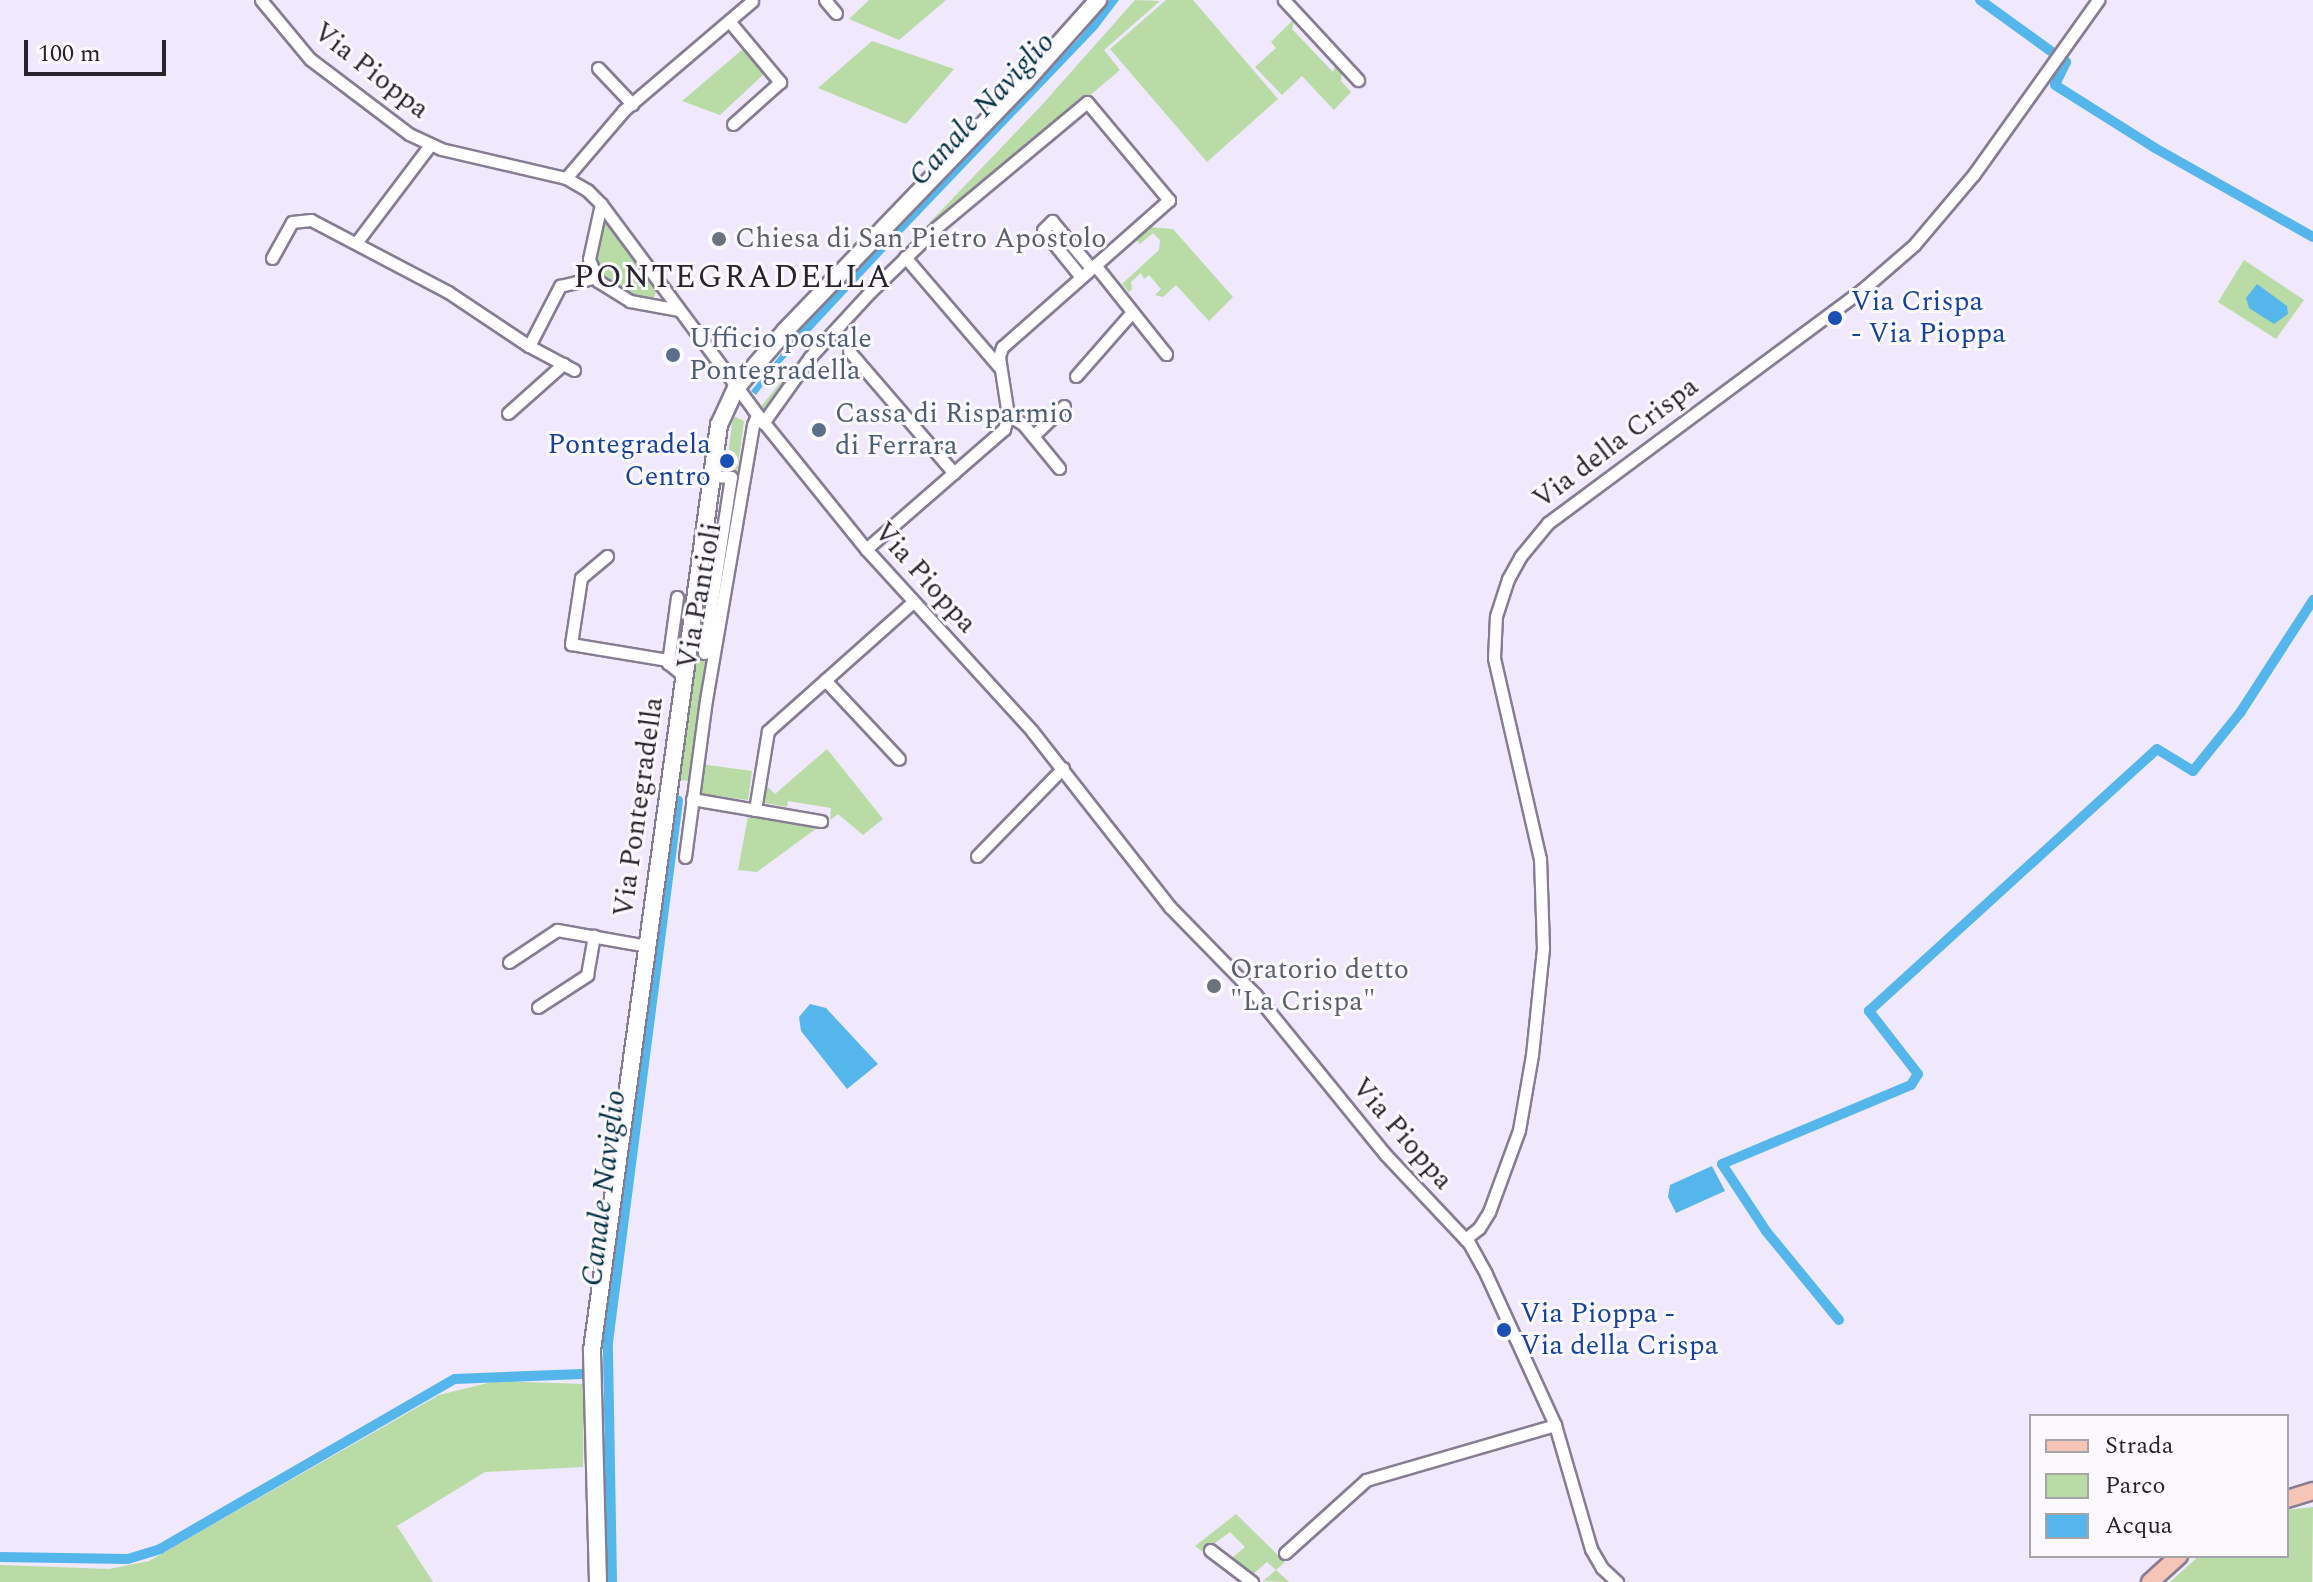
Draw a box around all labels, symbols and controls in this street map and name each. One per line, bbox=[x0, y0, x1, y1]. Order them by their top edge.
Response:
street label: Via Pioppa bbox=[306, 15, 436, 127]
scale bar bbox=[28, 24, 170, 74]
water label: Canale Naviglio bbox=[902, 25, 1062, 193]
text: 100 m bbox=[38, 36, 101, 72]
place label: Chiesa di San Pietro Apostolo bbox=[735, 222, 1106, 256]
marker: Chiesa di San Pietro Apostolo bbox=[710, 230, 728, 248]
district label: PONTEGRADELLA bbox=[573, 259, 893, 297]
place label: Via Crispa - Via Pioppa bbox=[1851, 285, 2006, 351]
marker: Via Crispa - Via Pioppa bbox=[1826, 309, 1844, 327]
place label: Ufficio postale Pontegradella bbox=[689, 322, 872, 388]
marker: Ufficio postale Pontegradella bbox=[664, 346, 682, 364]
street label: Via della Crispa bbox=[1527, 370, 1705, 516]
place label: Cassa di Risparmio di Ferrara bbox=[835, 397, 1073, 463]
marker: Cassa di Risparmio di Ferrara bbox=[810, 421, 828, 439]
place label: Pontegradela Centro bbox=[548, 428, 711, 494]
marker: Pontegradela Centro bbox=[718, 452, 736, 470]
street label: Via Pioppa bbox=[867, 516, 983, 640]
street label: Via Pantioli bbox=[671, 520, 729, 672]
street label: Via Pontegradella bbox=[607, 695, 671, 919]
place label: Oratorio detto "La Crispa" bbox=[1230, 953, 1409, 1019]
marker: Oratorio detto "La Crispa" bbox=[1205, 977, 1223, 995]
street label: Via Pioppa bbox=[1344, 1071, 1460, 1197]
water label: Canale Naviglio bbox=[574, 1088, 634, 1288]
place label: Via Pioppa - Via della Crispa bbox=[1520, 1297, 1719, 1363]
marker: Via Pioppa - Via della Crispa bbox=[1495, 1321, 1513, 1339]
legend bbox=[2029, 1414, 2289, 1558]
text: Strada bbox=[2105, 1428, 2173, 1464]
text: Parco bbox=[2105, 1468, 2166, 1504]
text: Acqua bbox=[2105, 1508, 2173, 1544]

